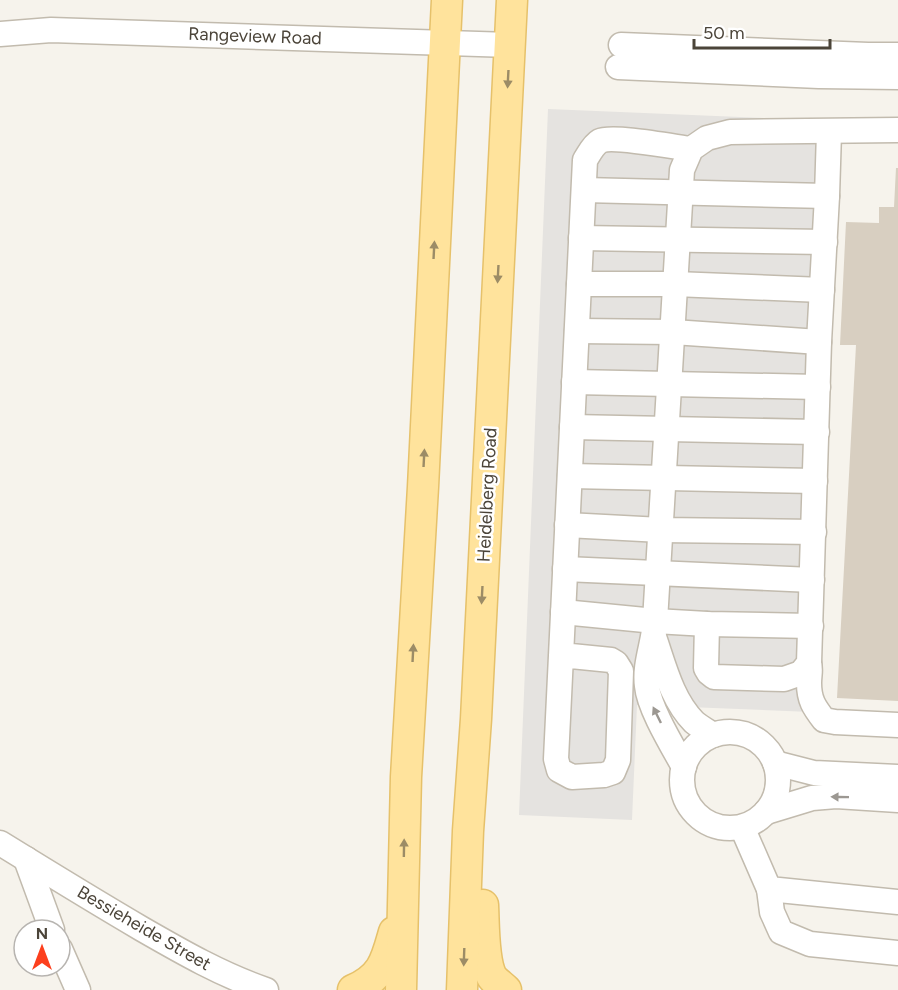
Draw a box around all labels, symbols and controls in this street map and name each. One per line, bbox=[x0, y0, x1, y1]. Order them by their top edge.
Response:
scale bar bbox=[694, 12, 830, 50]
text: 50 m bbox=[703, 22, 745, 44]
street label: Rangeview Road bbox=[188, 23, 322, 49]
one-way arrow bbox=[504, 70, 513, 89]
one-way arrow bbox=[430, 241, 439, 260]
one-way arrow bbox=[494, 265, 503, 284]
street label: Heidelberg Road bbox=[472, 427, 502, 563]
one-way arrow bbox=[420, 449, 429, 468]
one-way arrow bbox=[478, 585, 487, 604]
one-way arrow bbox=[408, 643, 418, 662]
one-way arrow bbox=[653, 706, 662, 723]
one-way arrow bbox=[830, 792, 849, 802]
one-way arrow bbox=[400, 838, 409, 857]
street label: Bessieheide Street bbox=[73, 881, 215, 975]
north arrow bbox=[12, 918, 72, 978]
text: N bbox=[36, 924, 48, 943]
one-way arrow bbox=[459, 948, 468, 967]

